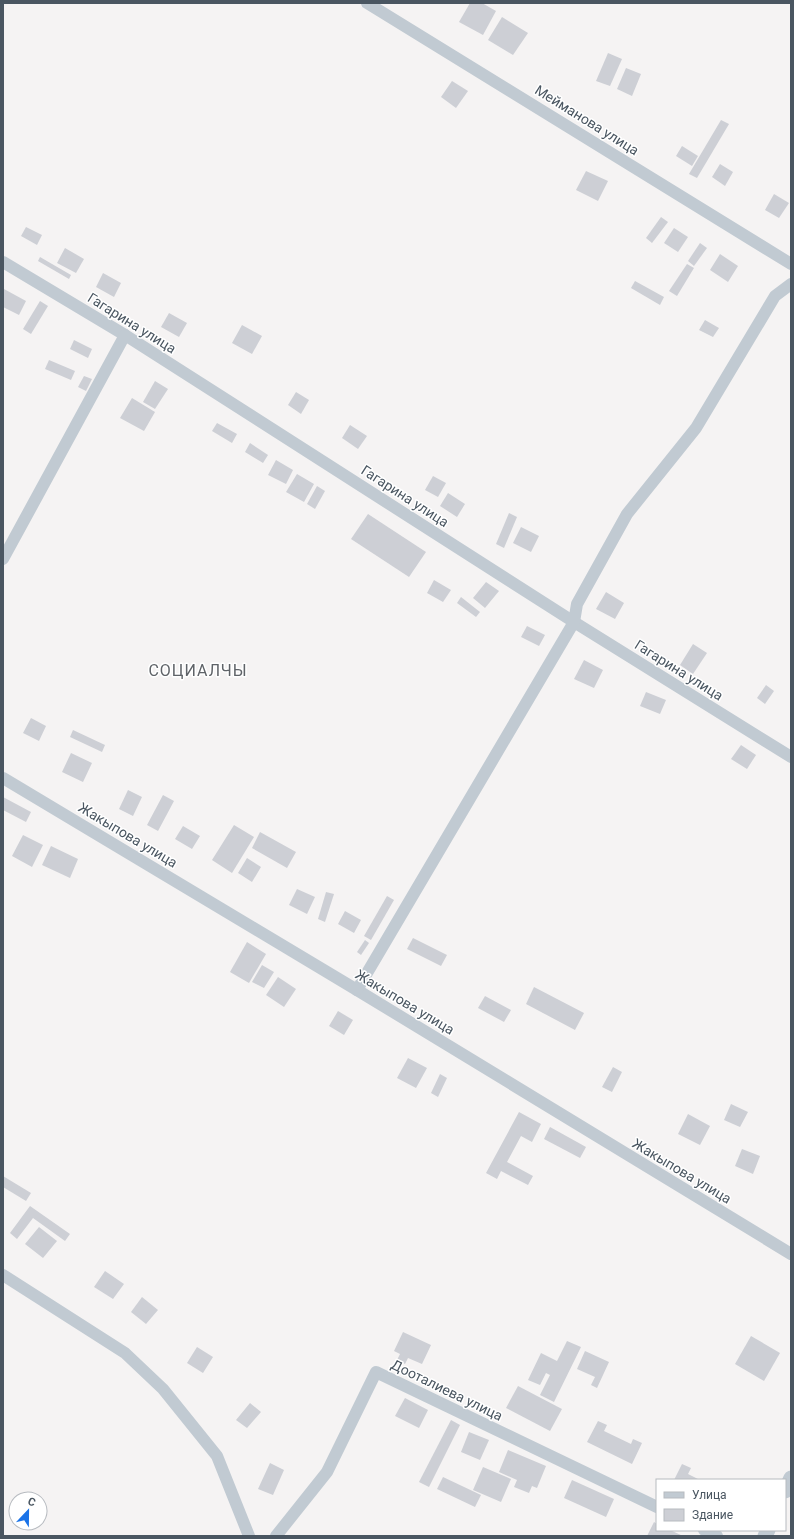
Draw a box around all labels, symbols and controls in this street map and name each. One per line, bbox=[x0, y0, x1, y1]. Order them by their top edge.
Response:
street label: Мейманова улица bbox=[532, 82, 642, 158]
street label: Гагарина улица bbox=[85, 289, 179, 357]
street label: Гагарина улица bbox=[358, 462, 452, 530]
street label: Гагарина улица bbox=[632, 636, 726, 704]
district label: СОЦИАЛЧЫ bbox=[148, 661, 248, 680]
street label: Жакыпова улица bbox=[76, 799, 180, 871]
street label: Жакыпова улица bbox=[353, 966, 457, 1038]
street label: Жакыпова улица bbox=[630, 1135, 734, 1207]
street label: Дооталиева улица bbox=[389, 1356, 505, 1424]
legend bbox=[656, 1479, 786, 1531]
text: Улица bbox=[692, 1488, 727, 1502]
north arrow bbox=[8, 1491, 48, 1531]
text: С bbox=[26, 1495, 37, 1510]
text: Здание bbox=[692, 1508, 733, 1522]

